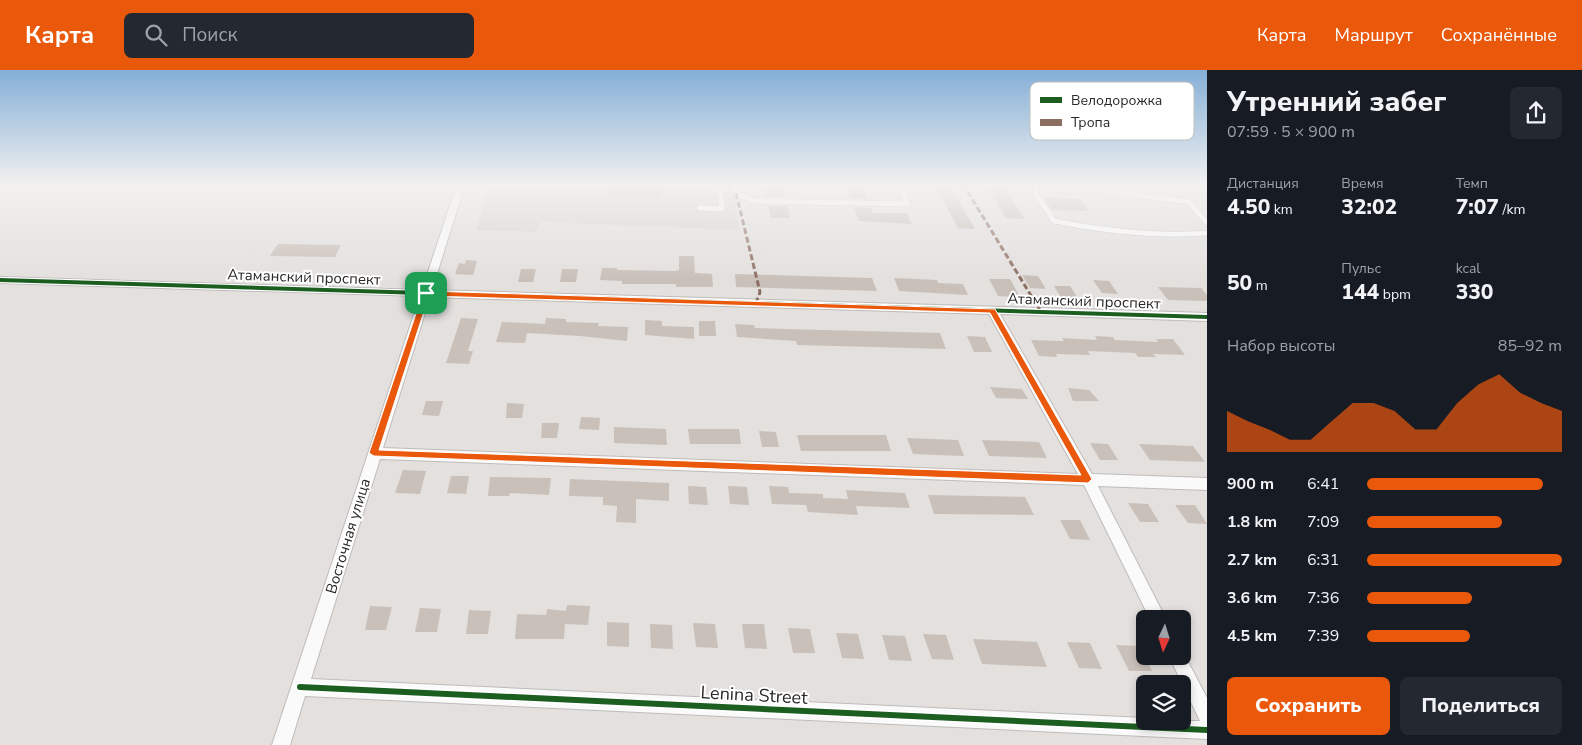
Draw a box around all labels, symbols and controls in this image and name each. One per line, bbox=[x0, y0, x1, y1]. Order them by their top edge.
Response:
search box bbox=[124, 13, 474, 58]
text: Карта bbox=[25, 19, 94, 51]
icon: search bbox=[142, 21, 170, 49]
text: Поиск bbox=[182, 22, 237, 48]
text: Карта bbox=[1257, 23, 1307, 47]
text: Маршрут bbox=[1335, 23, 1413, 47]
text: Сохранённые bbox=[1441, 23, 1557, 47]
legend bbox=[1030, 82, 1194, 140]
text: Утренний забег bbox=[1227, 83, 1446, 121]
button: share bbox=[1510, 87, 1562, 139]
text: Велодорожка bbox=[1071, 91, 1162, 110]
text: Тропа bbox=[1071, 113, 1110, 132]
text: 07:59 · 5 × 900 m bbox=[1227, 121, 1355, 143]
text: Дистанция bbox=[1227, 174, 1299, 193]
text: Время bbox=[1341, 174, 1383, 193]
text: Темп bbox=[1456, 174, 1488, 193]
text: 4.50 bbox=[1227, 193, 1270, 221]
text: 32:02 bbox=[1341, 193, 1397, 221]
text: 7:07 bbox=[1456, 193, 1499, 221]
text: km bbox=[1270, 200, 1293, 219]
text: /km bbox=[1499, 200, 1525, 219]
text: Пульс bbox=[1341, 259, 1381, 278]
text: kcal bbox=[1456, 259, 1480, 278]
street label: Атаманский проспект bbox=[227, 264, 381, 290]
text: 50 bbox=[1227, 269, 1252, 297]
pin bbox=[405, 272, 447, 314]
text: m bbox=[1252, 276, 1268, 295]
text: 144 bbox=[1341, 278, 1379, 306]
text: 330 bbox=[1456, 278, 1493, 306]
icon: arrive bbox=[412, 279, 440, 307]
text: bpm bbox=[1379, 285, 1411, 304]
street label: Атаманский проспект bbox=[1007, 288, 1161, 314]
text: Набор высоты bbox=[1227, 335, 1335, 357]
text: 85–92 m bbox=[1498, 335, 1562, 357]
text: 900 m bbox=[1227, 473, 1274, 495]
text: 6:41 bbox=[1307, 473, 1339, 495]
street label: Восточная улица bbox=[321, 476, 375, 596]
text: 1.8 km bbox=[1227, 511, 1277, 533]
text: 7:09 bbox=[1307, 511, 1339, 533]
text: 2.7 km bbox=[1227, 549, 1277, 571]
text: 6:31 bbox=[1307, 549, 1339, 571]
text: 3.6 km bbox=[1227, 587, 1277, 609]
text: 7:36 bbox=[1307, 587, 1339, 609]
north arrow bbox=[1136, 610, 1191, 665]
map controls bbox=[1136, 610, 1191, 730]
text: 4.5 km bbox=[1227, 625, 1277, 647]
text: 7:39 bbox=[1307, 625, 1339, 647]
button: layers bbox=[1136, 675, 1191, 730]
button: Сохранить bbox=[1227, 677, 1390, 735]
button: Поделиться bbox=[1400, 677, 1562, 735]
street label: Lenina Street bbox=[700, 680, 809, 710]

